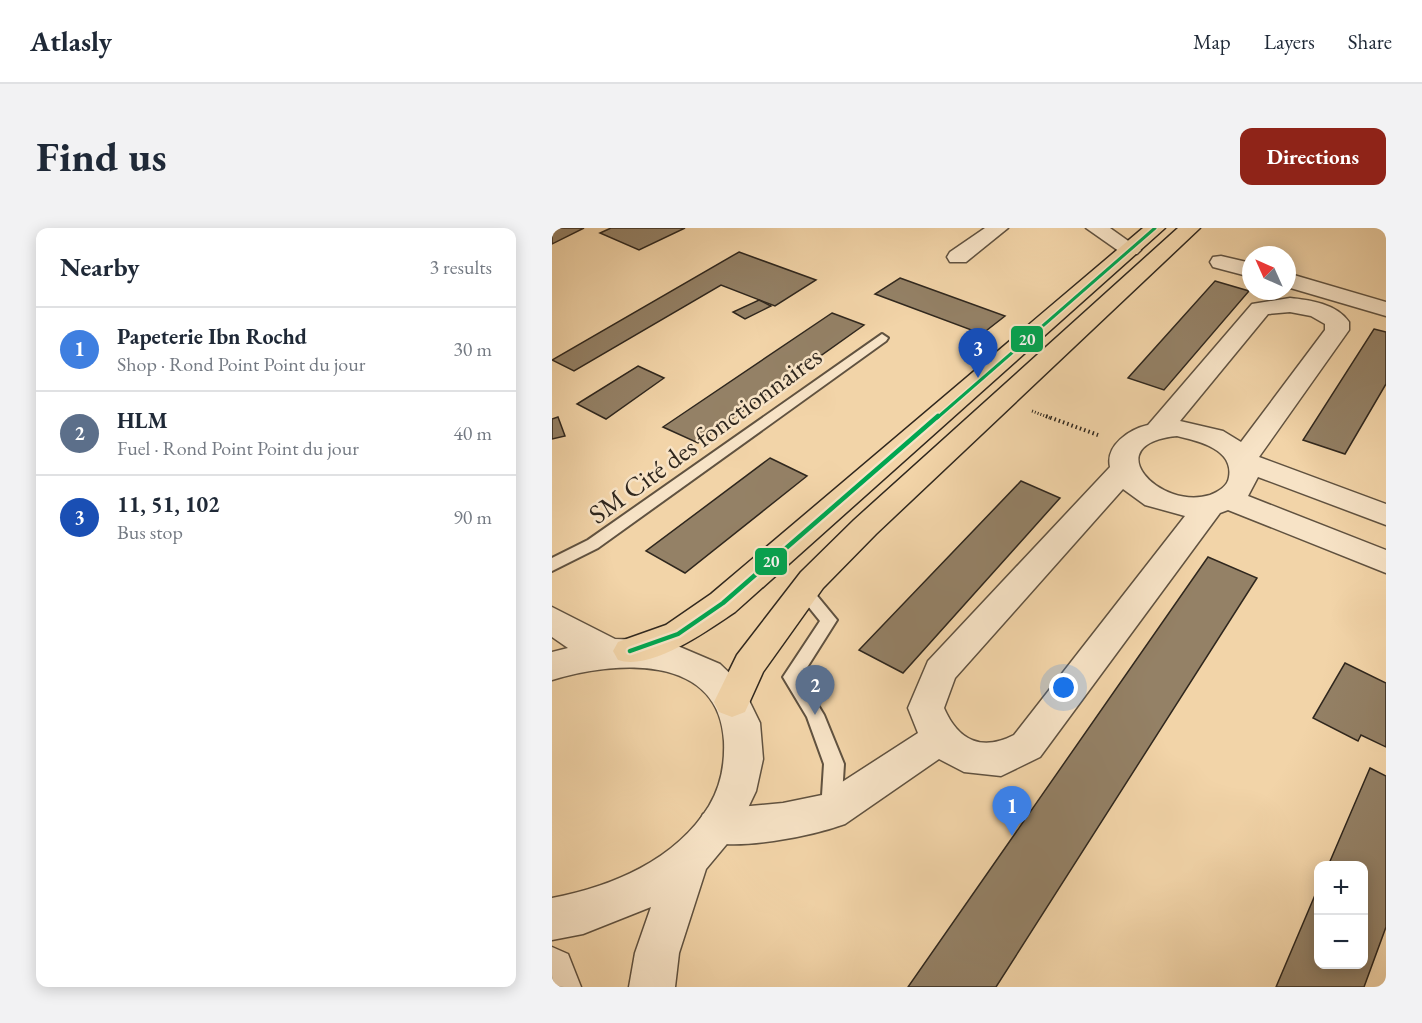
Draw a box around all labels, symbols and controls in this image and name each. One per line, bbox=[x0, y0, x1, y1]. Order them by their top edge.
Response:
text: Atlasly bbox=[30, 23, 112, 59]
text: Map bbox=[1193, 28, 1231, 55]
text: Layers bbox=[1264, 28, 1315, 55]
text: Share bbox=[1348, 28, 1392, 55]
button: Directions bbox=[1240, 128, 1386, 185]
text: Find us bbox=[36, 129, 167, 184]
north arrow bbox=[1242, 246, 1296, 300]
text: Nearby bbox=[60, 250, 140, 284]
text: 3 results bbox=[429, 254, 492, 280]
text: Papeterie Ibn Rochd bbox=[117, 322, 307, 351]
line badge: 20 bbox=[1010, 325, 1044, 353]
pin: 3 bbox=[958, 328, 998, 378]
text: 20 bbox=[1019, 329, 1036, 350]
text: 1 bbox=[74, 336, 85, 362]
text: 30 m bbox=[453, 336, 492, 362]
street label: SM Cité des fonctionnaires bbox=[581, 339, 829, 531]
text: Shop · Rond Point Point du jour bbox=[117, 351, 365, 377]
text: HLM bbox=[117, 406, 168, 435]
text: 2 bbox=[74, 420, 85, 446]
text: 40 m bbox=[453, 420, 492, 446]
text: Fuel · Rond Point Point du jour bbox=[117, 435, 359, 461]
text: 11, 51, 102 bbox=[117, 490, 220, 519]
text: 3 bbox=[74, 504, 85, 530]
text: 90 m bbox=[453, 504, 492, 530]
text: Bus stop bbox=[117, 519, 183, 545]
line badge: 20 bbox=[754, 547, 788, 576]
text: 20 bbox=[763, 551, 780, 572]
pin: 2 bbox=[796, 666, 834, 715]
your location bbox=[1049, 673, 1078, 702]
pin: 1 bbox=[992, 786, 1032, 836]
map controls bbox=[1314, 861, 1368, 969]
button: + bbox=[1314, 861, 1368, 915]
button: − bbox=[1314, 915, 1368, 969]

